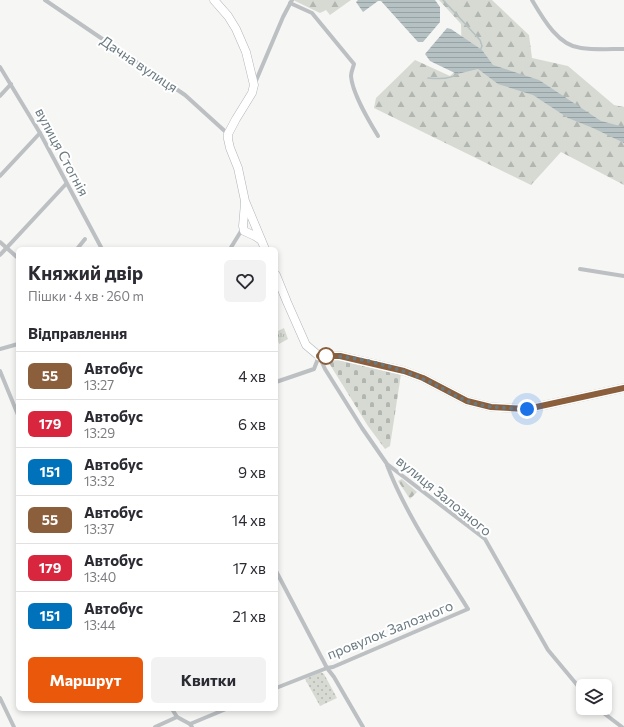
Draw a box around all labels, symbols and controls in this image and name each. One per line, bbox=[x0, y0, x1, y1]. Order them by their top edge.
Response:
street label: Дачна вулиця bbox=[97, 32, 181, 96]
street label: вулиця Стогнія bbox=[32, 105, 93, 199]
button: heart bbox=[224, 260, 266, 302]
text: Княжий двір bbox=[28, 261, 143, 284]
text: Пішки · 4 хв · 260 m bbox=[28, 288, 144, 304]
text: Відправлення bbox=[28, 324, 127, 342]
unlabelled marker bbox=[317, 347, 335, 365]
text: Автобус bbox=[84, 359, 143, 377]
text: 55 bbox=[42, 367, 58, 384]
text: 4 хв bbox=[238, 367, 266, 385]
text: 13:27 bbox=[84, 377, 114, 393]
your location bbox=[517, 399, 537, 419]
text: Автобус bbox=[84, 407, 143, 425]
text: 179 bbox=[39, 415, 61, 432]
text: 6 хв bbox=[238, 415, 266, 433]
text: 13:29 bbox=[84, 425, 115, 441]
street label: вулиця Залозного bbox=[393, 452, 495, 539]
text: Автобус bbox=[84, 455, 143, 473]
text: 151 bbox=[40, 463, 60, 480]
text: 9 хв bbox=[238, 463, 266, 481]
text: 13:32 bbox=[84, 473, 115, 489]
text: Автобус bbox=[84, 503, 143, 521]
text: 55 bbox=[42, 511, 58, 528]
text: 14 хв bbox=[232, 511, 266, 529]
text: 13:37 bbox=[84, 521, 114, 537]
text: Автобус bbox=[84, 551, 143, 569]
text: 179 bbox=[39, 559, 61, 576]
text: 17 хв bbox=[233, 559, 266, 577]
text: 13:40 bbox=[84, 569, 116, 585]
street label: провулок Залозного bbox=[324, 596, 455, 663]
text: Автобус bbox=[84, 599, 143, 617]
text: 151 bbox=[40, 607, 60, 624]
text: 21 хв bbox=[232, 607, 266, 625]
text: 13:44 bbox=[84, 617, 116, 633]
button: Маршрут bbox=[28, 657, 143, 703]
button: Квитки bbox=[151, 657, 266, 703]
map controls bbox=[576, 679, 612, 715]
button: layers bbox=[576, 679, 612, 715]

